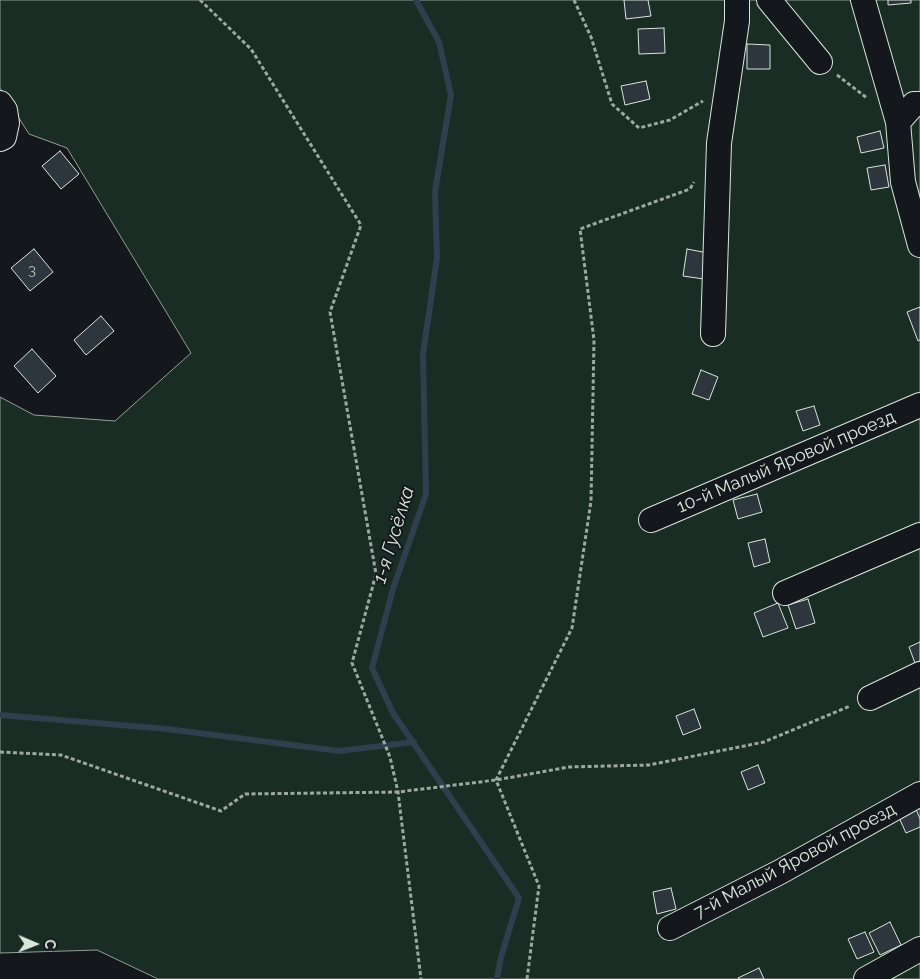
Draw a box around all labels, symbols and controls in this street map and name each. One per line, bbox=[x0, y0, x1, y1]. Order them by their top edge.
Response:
house number: 3 bbox=[28, 261, 36, 279]
street label: 10-й Малый Яровой проезд bbox=[674, 406, 898, 518]
water label: 1-я Гусёлка bbox=[368, 484, 420, 586]
street label: 7-й Малый Яровой проезд bbox=[690, 799, 900, 923]
north arrow bbox=[10, 919, 60, 969]
text: С bbox=[42, 939, 58, 949]

